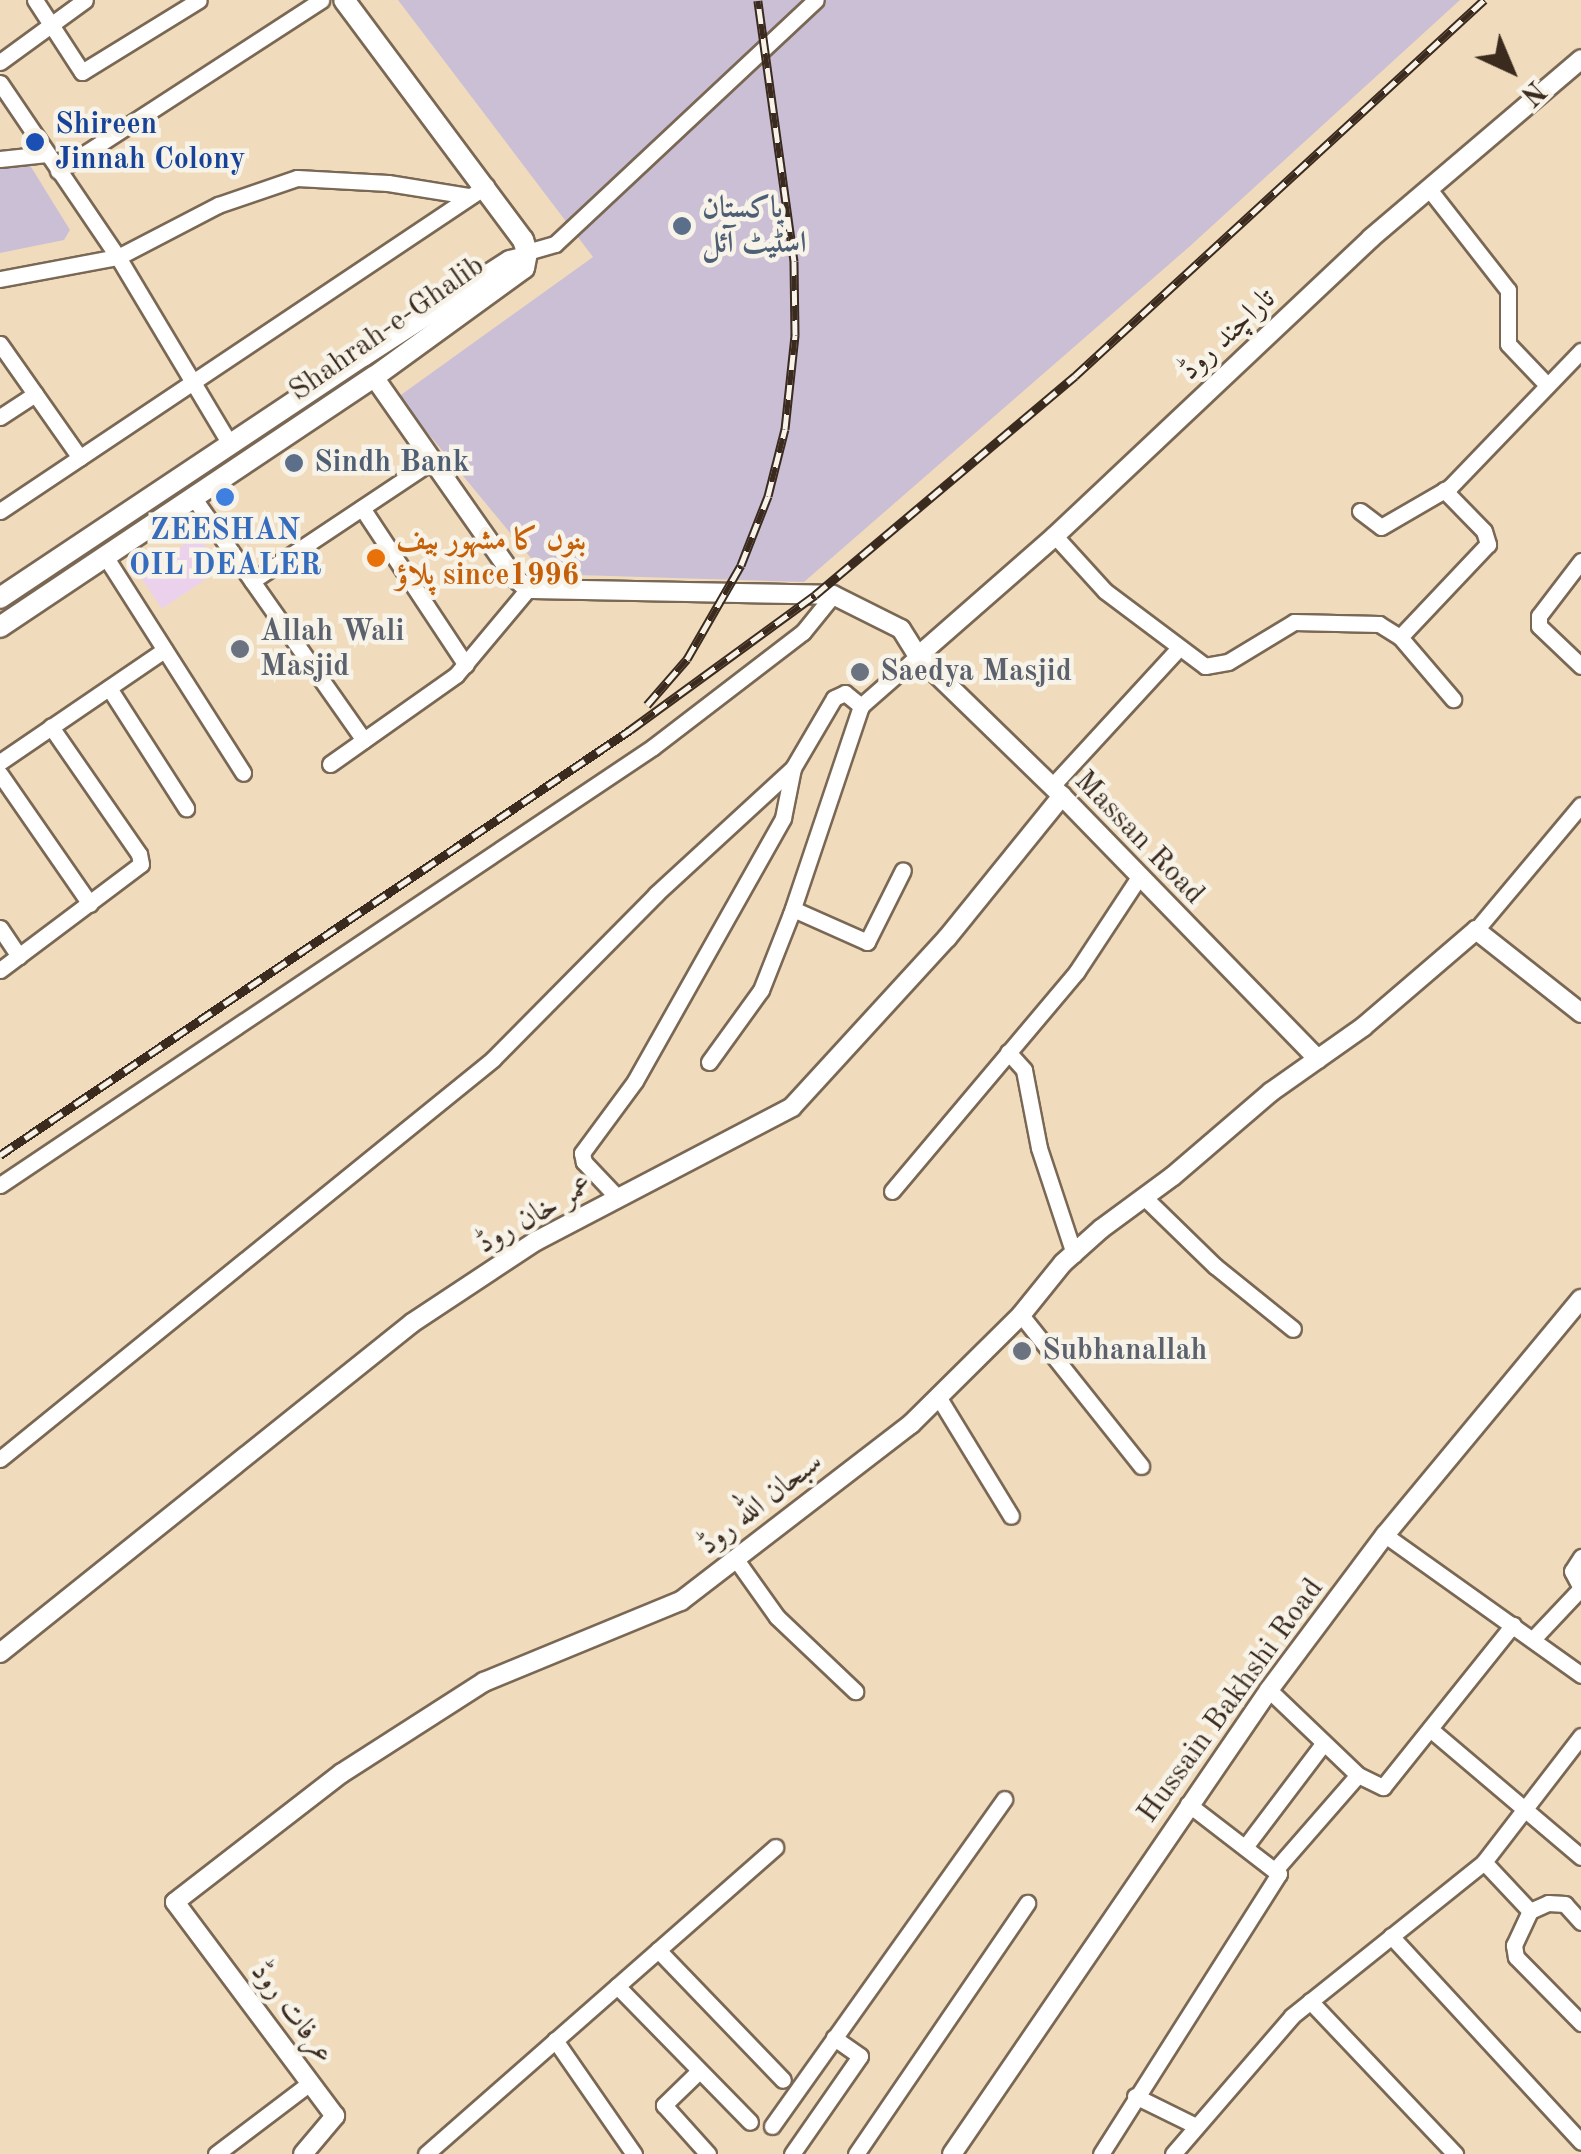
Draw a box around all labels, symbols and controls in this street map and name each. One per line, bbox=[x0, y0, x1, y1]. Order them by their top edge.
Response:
north arrow bbox=[1461, 20, 1561, 120]
text: N bbox=[1514, 74, 1549, 109]
place label: Shireen Jinnah Colony bbox=[55, 107, 246, 178]
marker: Shireen Jinnah Colony bbox=[24, 131, 46, 153]
place label: پاکستان اسٹیٹ آئل bbox=[702, 191, 807, 262]
marker: پاکستان اسٹیٹ آئل bbox=[671, 215, 693, 237]
street label: Shahrah-e-Ghalib bbox=[283, 248, 491, 410]
street label: تاراچند روڈ bbox=[1173, 282, 1283, 388]
place label: Sindh Bank bbox=[314, 445, 470, 481]
marker: Sindh Bank bbox=[283, 452, 305, 474]
marker: ZEESHAN OIL DEALER bbox=[214, 486, 236, 508]
place label: ZEESHAN OIL DEALER bbox=[129, 513, 321, 584]
place label: بنوں کا مشہور بیف پلاؤ since1996 bbox=[396, 523, 586, 594]
marker: بنوں کا مشہور بیف پلاؤ since1996 bbox=[365, 547, 387, 569]
place label: Allah Wali Masjid bbox=[260, 614, 404, 684]
marker: Allah Wali Masjid bbox=[229, 638, 251, 660]
place label: Saedya Masjid bbox=[880, 654, 1072, 690]
marker: Saedya Masjid bbox=[849, 661, 871, 683]
street label: Massan Road bbox=[1066, 764, 1212, 912]
street label: عمر خان روڈ bbox=[471, 1167, 599, 1263]
place label: Subhanallah bbox=[1042, 1333, 1207, 1369]
marker: Subhanallah bbox=[1011, 1340, 1033, 1362]
street label: سبحان اللہ روڈ bbox=[692, 1444, 830, 1564]
street label: Hussain Bakhshi Road bbox=[1130, 1572, 1332, 1830]
street label: عرفات روڈ bbox=[242, 1955, 342, 2071]

